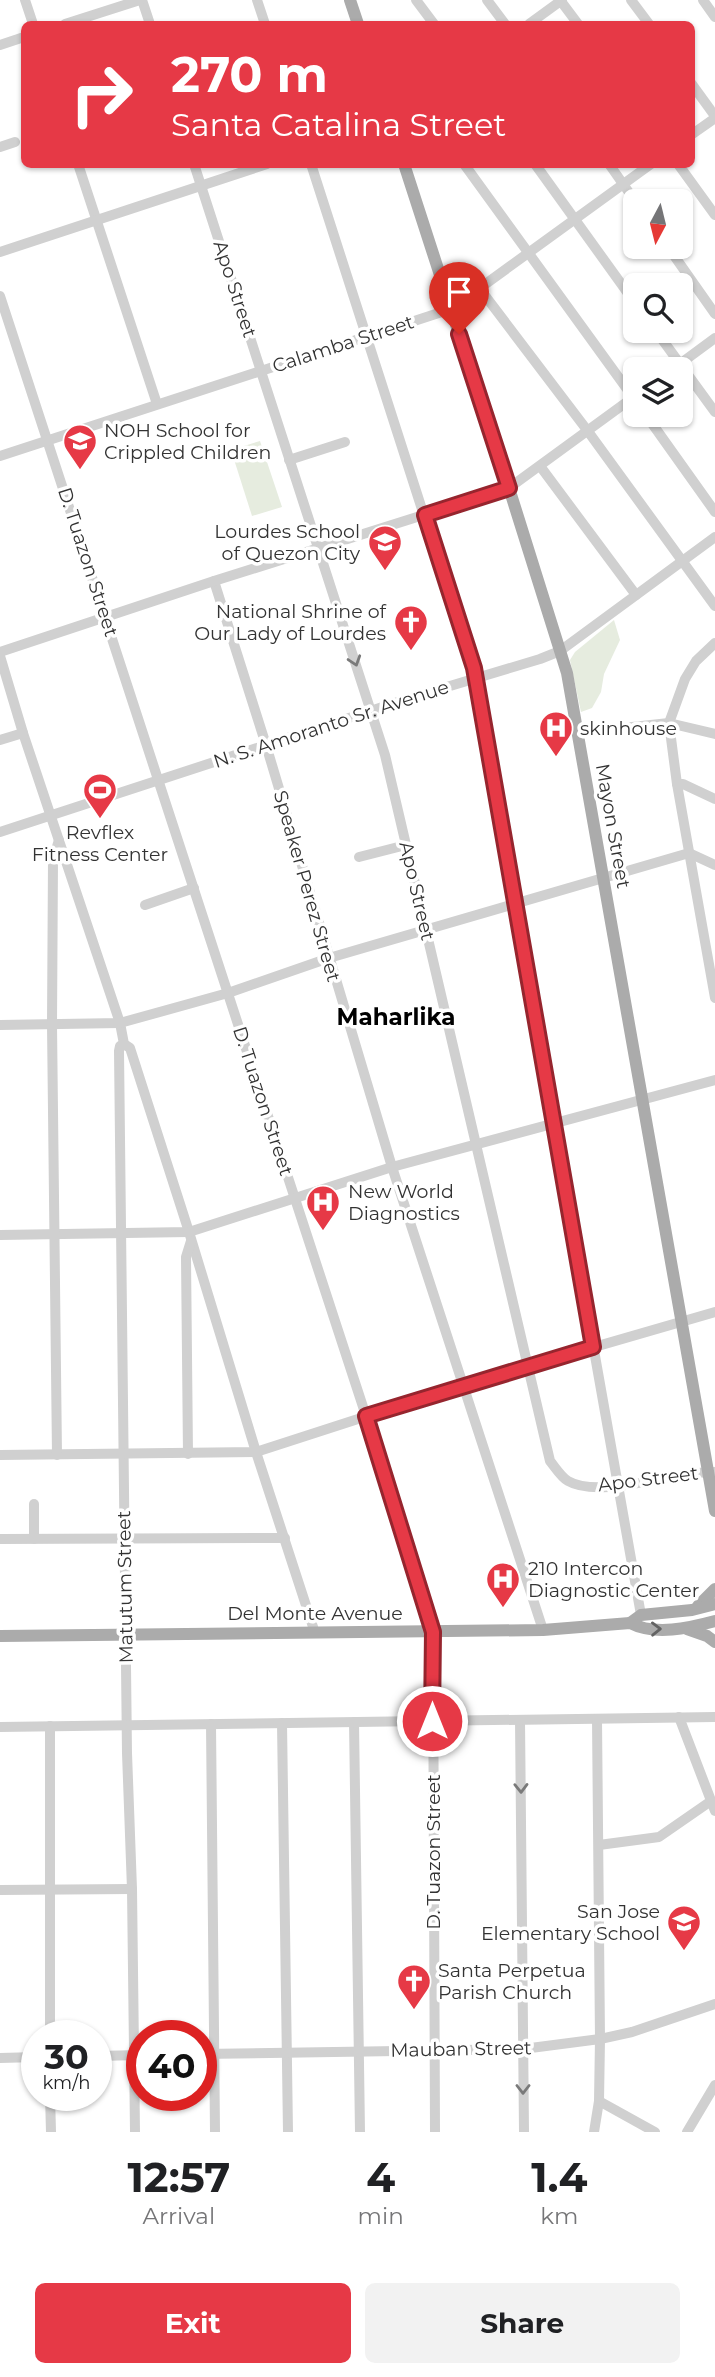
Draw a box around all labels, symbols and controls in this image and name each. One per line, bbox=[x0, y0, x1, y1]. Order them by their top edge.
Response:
text: 270 m bbox=[171, 45, 328, 104]
icon: right bbox=[56, 49, 147, 140]
text: Santa Catalina Street bbox=[171, 105, 506, 144]
north arrow bbox=[623, 189, 693, 259]
map controls bbox=[623, 189, 693, 427]
street label: Apo Street bbox=[208, 237, 262, 341]
pin bbox=[429, 262, 489, 334]
icon: arrive bbox=[440, 273, 478, 311]
button: search bbox=[623, 273, 693, 343]
street label: Calamba Street bbox=[269, 310, 417, 378]
button: layers bbox=[623, 357, 693, 427]
place label: NOH School for Crippled Children bbox=[104, 419, 271, 464]
school or university icon: NOH School for Crippled Children bbox=[61, 422, 99, 471]
street label: D. Tuazon Street bbox=[53, 484, 123, 640]
place label: Lourdes School of Quezon City bbox=[214, 520, 361, 565]
school or university icon: Lourdes School of Quezon City bbox=[366, 523, 404, 572]
place label: National Shrine of Our Lady of Lourdes bbox=[194, 600, 388, 645]
church icon: National Shrine of Our Lady of Lourdes bbox=[392, 603, 430, 652]
one-way arrow bbox=[347, 654, 361, 666]
street label: N. S. Amoranto Sr. Avenue bbox=[210, 675, 452, 773]
hospital icon: skinhouse bbox=[537, 709, 575, 758]
place label: skinhouse bbox=[580, 717, 677, 740]
street label: Mayon Street bbox=[591, 762, 635, 890]
sports icon: Revflex Fitness Center bbox=[81, 771, 119, 820]
street label: Speaker Perez Street bbox=[269, 788, 345, 984]
place label: Revflex Fitness Center bbox=[32, 821, 168, 866]
street label: Apo Street bbox=[394, 839, 440, 943]
district label: Maharlika bbox=[337, 1003, 455, 1031]
street label: D. Tuazon Street bbox=[228, 1023, 298, 1179]
place label: New World Diagnostics bbox=[348, 1180, 460, 1225]
hospital icon: New World Diagnostics bbox=[304, 1183, 342, 1232]
street label: Apo Street bbox=[597, 1461, 700, 1497]
street label: Matutum Street bbox=[112, 1510, 138, 1664]
place label: 210 Intercon Diagnostic Center bbox=[528, 1557, 699, 1602]
hospital icon: 210 Intercon Diagnostic Center bbox=[484, 1560, 522, 1609]
street label: Del Monte Avenue bbox=[227, 1602, 403, 1625]
one-way arrow bbox=[651, 1621, 662, 1637]
position arrow bbox=[395, 1684, 469, 1758]
street label: D. Tuazon Street bbox=[422, 1774, 445, 1930]
one-way arrow bbox=[513, 1783, 529, 1794]
place label: San Jose Elementary School bbox=[481, 1900, 660, 1945]
school or university icon: San Jose Elementary School bbox=[665, 1903, 703, 1952]
place label: Santa Perpetua Parish Church bbox=[438, 1959, 586, 2004]
church icon: Santa Perpetua Parish Church bbox=[395, 1962, 433, 2011]
speed limit sign: 40 bbox=[126, 2020, 217, 2111]
text: 30 bbox=[44, 2035, 89, 2078]
street label: Mauban Street bbox=[390, 2036, 532, 2062]
text: km/h bbox=[42, 2072, 91, 2094]
one-way arrow bbox=[515, 2084, 531, 2095]
text: 12:57 bbox=[127, 2151, 230, 2203]
text: 4 bbox=[366, 2151, 395, 2203]
text: 1.4 bbox=[531, 2151, 588, 2203]
text: Arrival bbox=[143, 2202, 215, 2230]
text: min bbox=[358, 2202, 404, 2230]
text: km bbox=[540, 2202, 578, 2230]
button: Exit bbox=[35, 2283, 351, 2363]
button: Share bbox=[365, 2283, 680, 2363]

